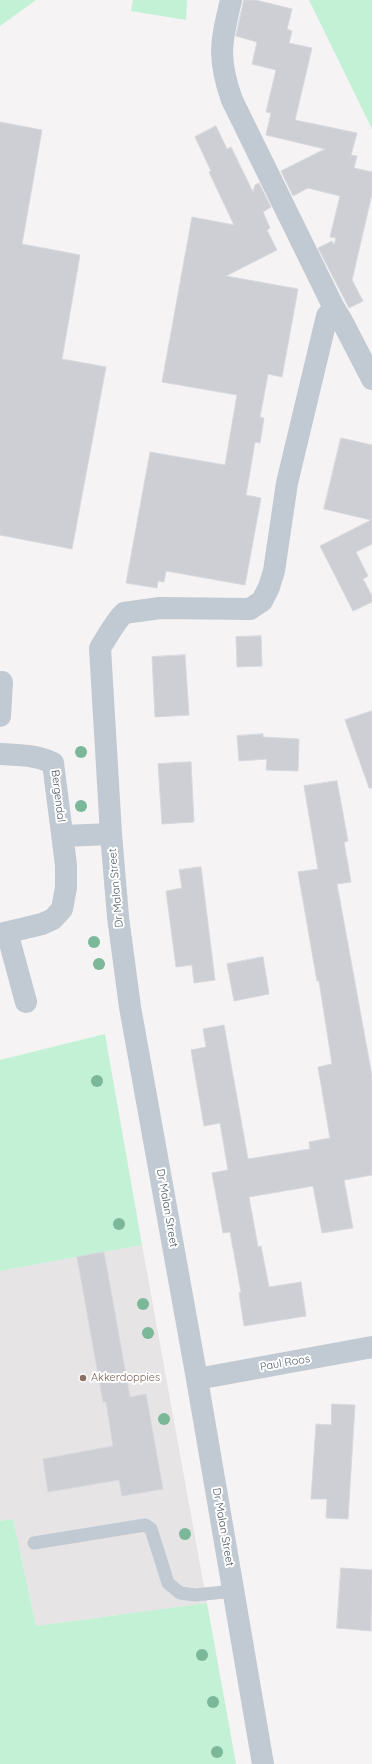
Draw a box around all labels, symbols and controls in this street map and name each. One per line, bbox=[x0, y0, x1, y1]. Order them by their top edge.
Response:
street label: Bergendal bbox=[48, 769, 68, 823]
street label: Dr Malan Street bbox=[106, 848, 126, 928]
street label: Dr Malan Street bbox=[154, 1168, 180, 1248]
street label: Paul Roos bbox=[259, 1352, 311, 1374]
place label: Akkerdoppies bbox=[91, 1371, 160, 1385]
marker: Akkerdoppies bbox=[78, 1373, 88, 1383]
street label: Dr Malan Street bbox=[210, 1487, 236, 1567]

